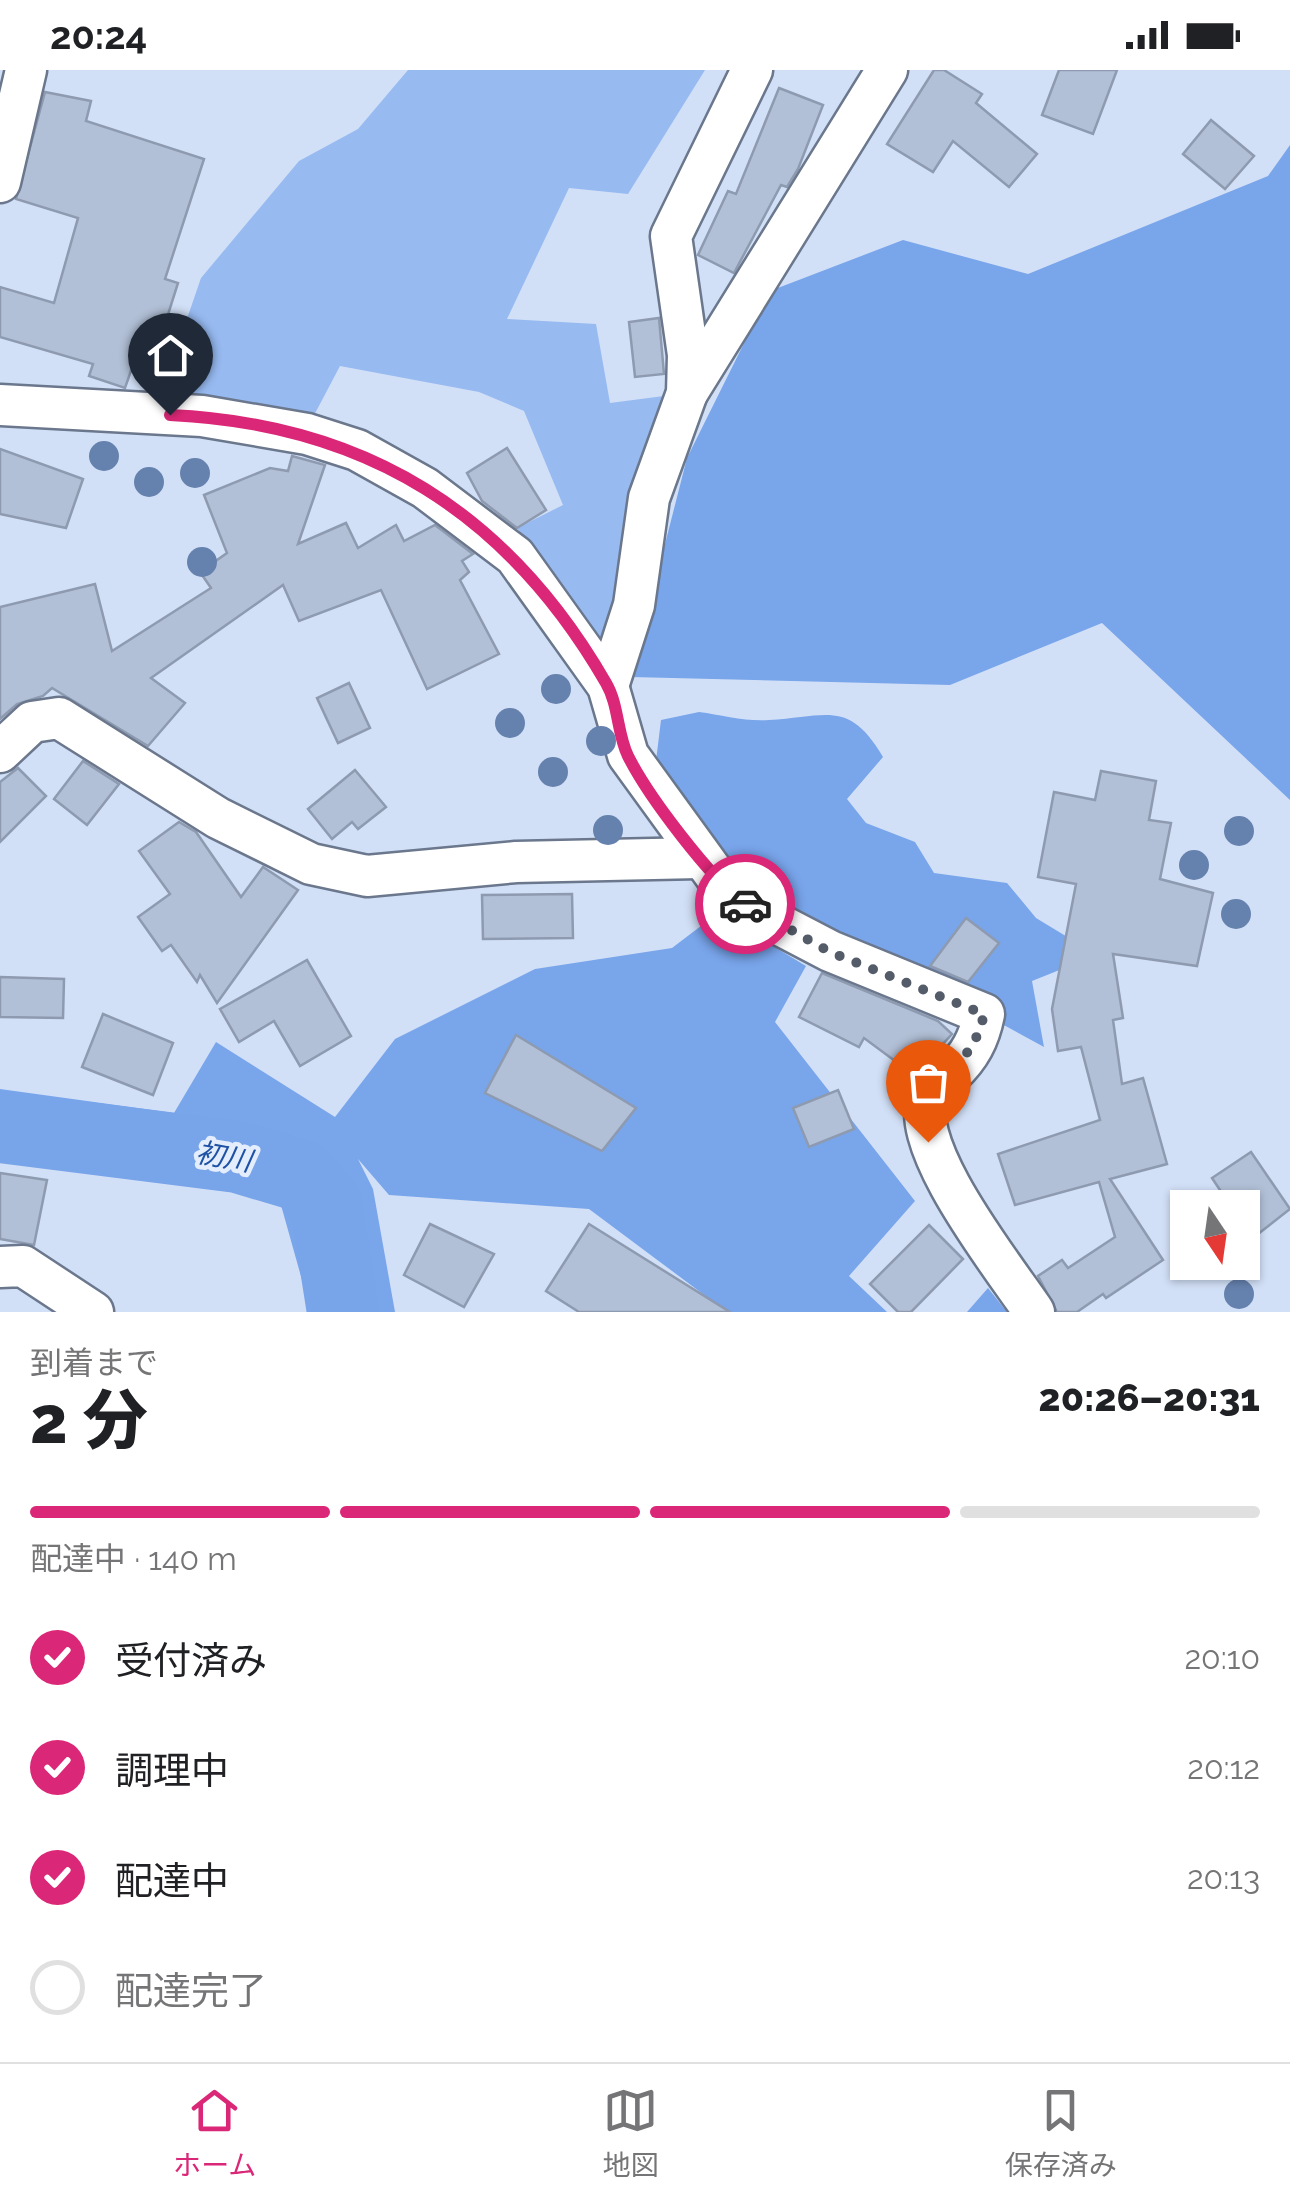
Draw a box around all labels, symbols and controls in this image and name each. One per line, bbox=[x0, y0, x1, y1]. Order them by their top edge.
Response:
text: 20:24 bbox=[50, 13, 147, 58]
pin bbox=[128, 313, 213, 416]
icon: home bbox=[143, 328, 198, 383]
courier bbox=[695, 854, 795, 954]
icon: car bbox=[718, 877, 773, 932]
pin bbox=[886, 1040, 971, 1143]
icon: bag bbox=[901, 1055, 956, 1110]
water label: 初川 bbox=[194, 1136, 257, 1179]
north arrow bbox=[1170, 1190, 1260, 1280]
map controls bbox=[1170, 1190, 1260, 1280]
text: 到着まで bbox=[30, 1344, 158, 1381]
text: 20:26–20:31 bbox=[1039, 1375, 1260, 1420]
text: 2 分 bbox=[30, 1382, 148, 1458]
text: 配達中 · 140 m bbox=[30, 1540, 237, 1577]
icon: check bbox=[30, 1630, 85, 1685]
text: 受付済み bbox=[115, 1638, 267, 1683]
text: 20:10 bbox=[1184, 1639, 1260, 1676]
icon: check bbox=[30, 1740, 85, 1795]
text: 調理中 bbox=[115, 1748, 229, 1793]
text: 20:12 bbox=[1187, 1749, 1260, 1786]
icon: check bbox=[30, 1850, 85, 1905]
text: 配達中 bbox=[115, 1858, 229, 1903]
text: 20:13 bbox=[1187, 1859, 1260, 1896]
text: 配達完了 bbox=[115, 1968, 267, 2013]
tab: ホーム bbox=[173, 2083, 256, 2183]
tab: 地図 bbox=[603, 2083, 659, 2183]
tab: 保存済み bbox=[1005, 2083, 1117, 2183]

